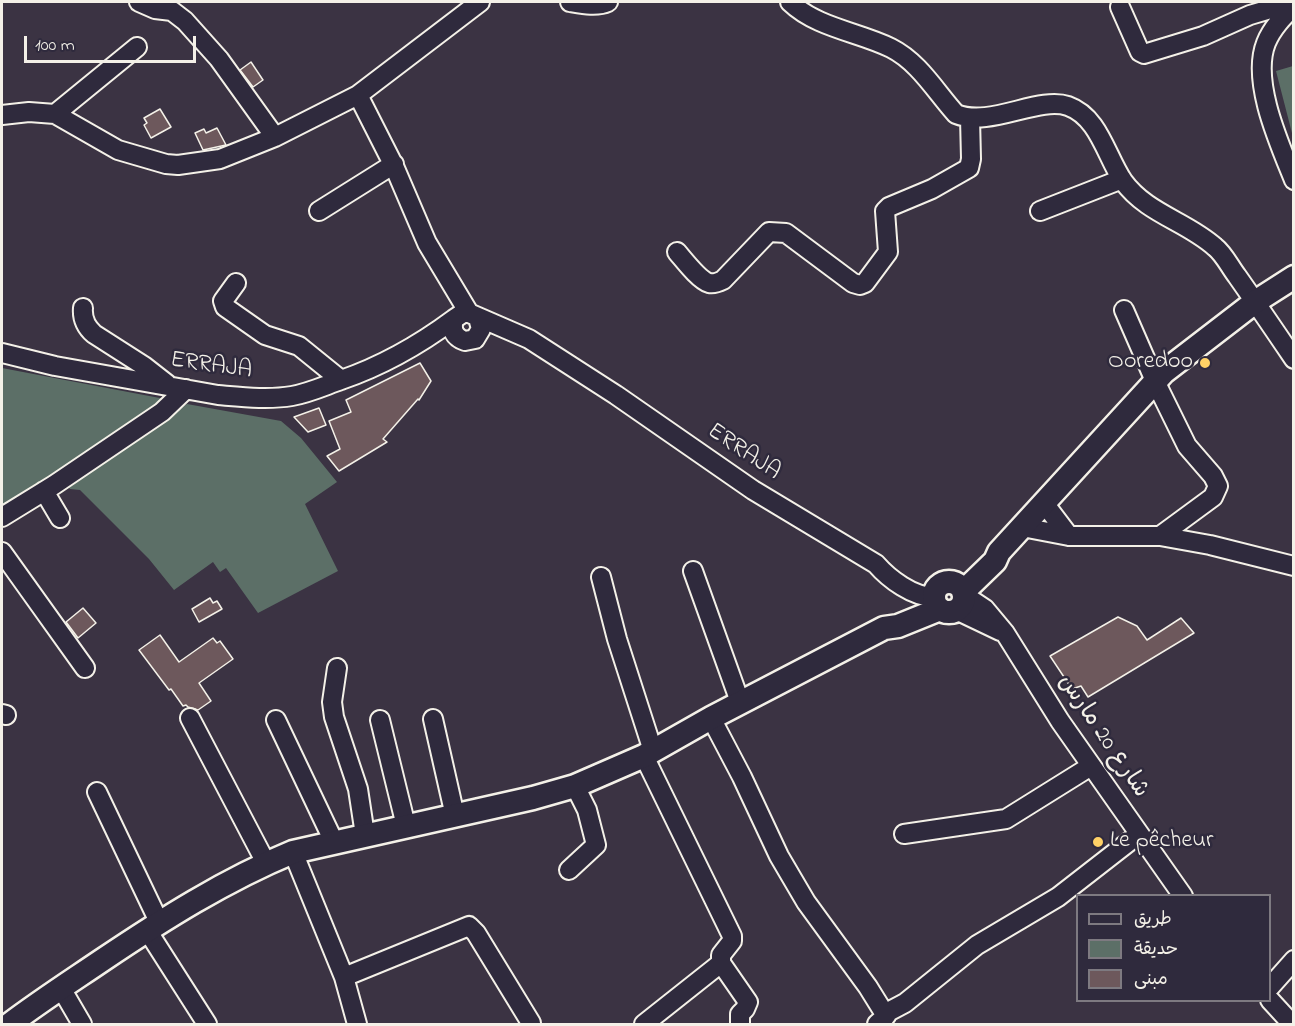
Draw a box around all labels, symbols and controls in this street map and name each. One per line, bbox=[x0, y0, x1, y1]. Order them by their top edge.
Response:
scale bar bbox=[27, 24, 200, 62]
text: 100 m bbox=[35, 33, 75, 59]
street label: ERRAJA bbox=[168, 347, 254, 387]
place label: Ooredoo bbox=[1108, 349, 1193, 377]
marker: Ooredoo bbox=[1198, 356, 1212, 370]
street label: ERRAJA bbox=[701, 418, 785, 488]
street label: شارع 20 مارس bbox=[1050, 670, 1154, 804]
place label: Le pêcheur bbox=[1110, 828, 1213, 856]
marker: Le pêcheur bbox=[1091, 835, 1105, 849]
legend bbox=[1076, 894, 1271, 1002]
text: طريق bbox=[1134, 907, 1172, 933]
text: حديقة bbox=[1134, 937, 1178, 963]
text: مبنى bbox=[1134, 967, 1168, 993]

